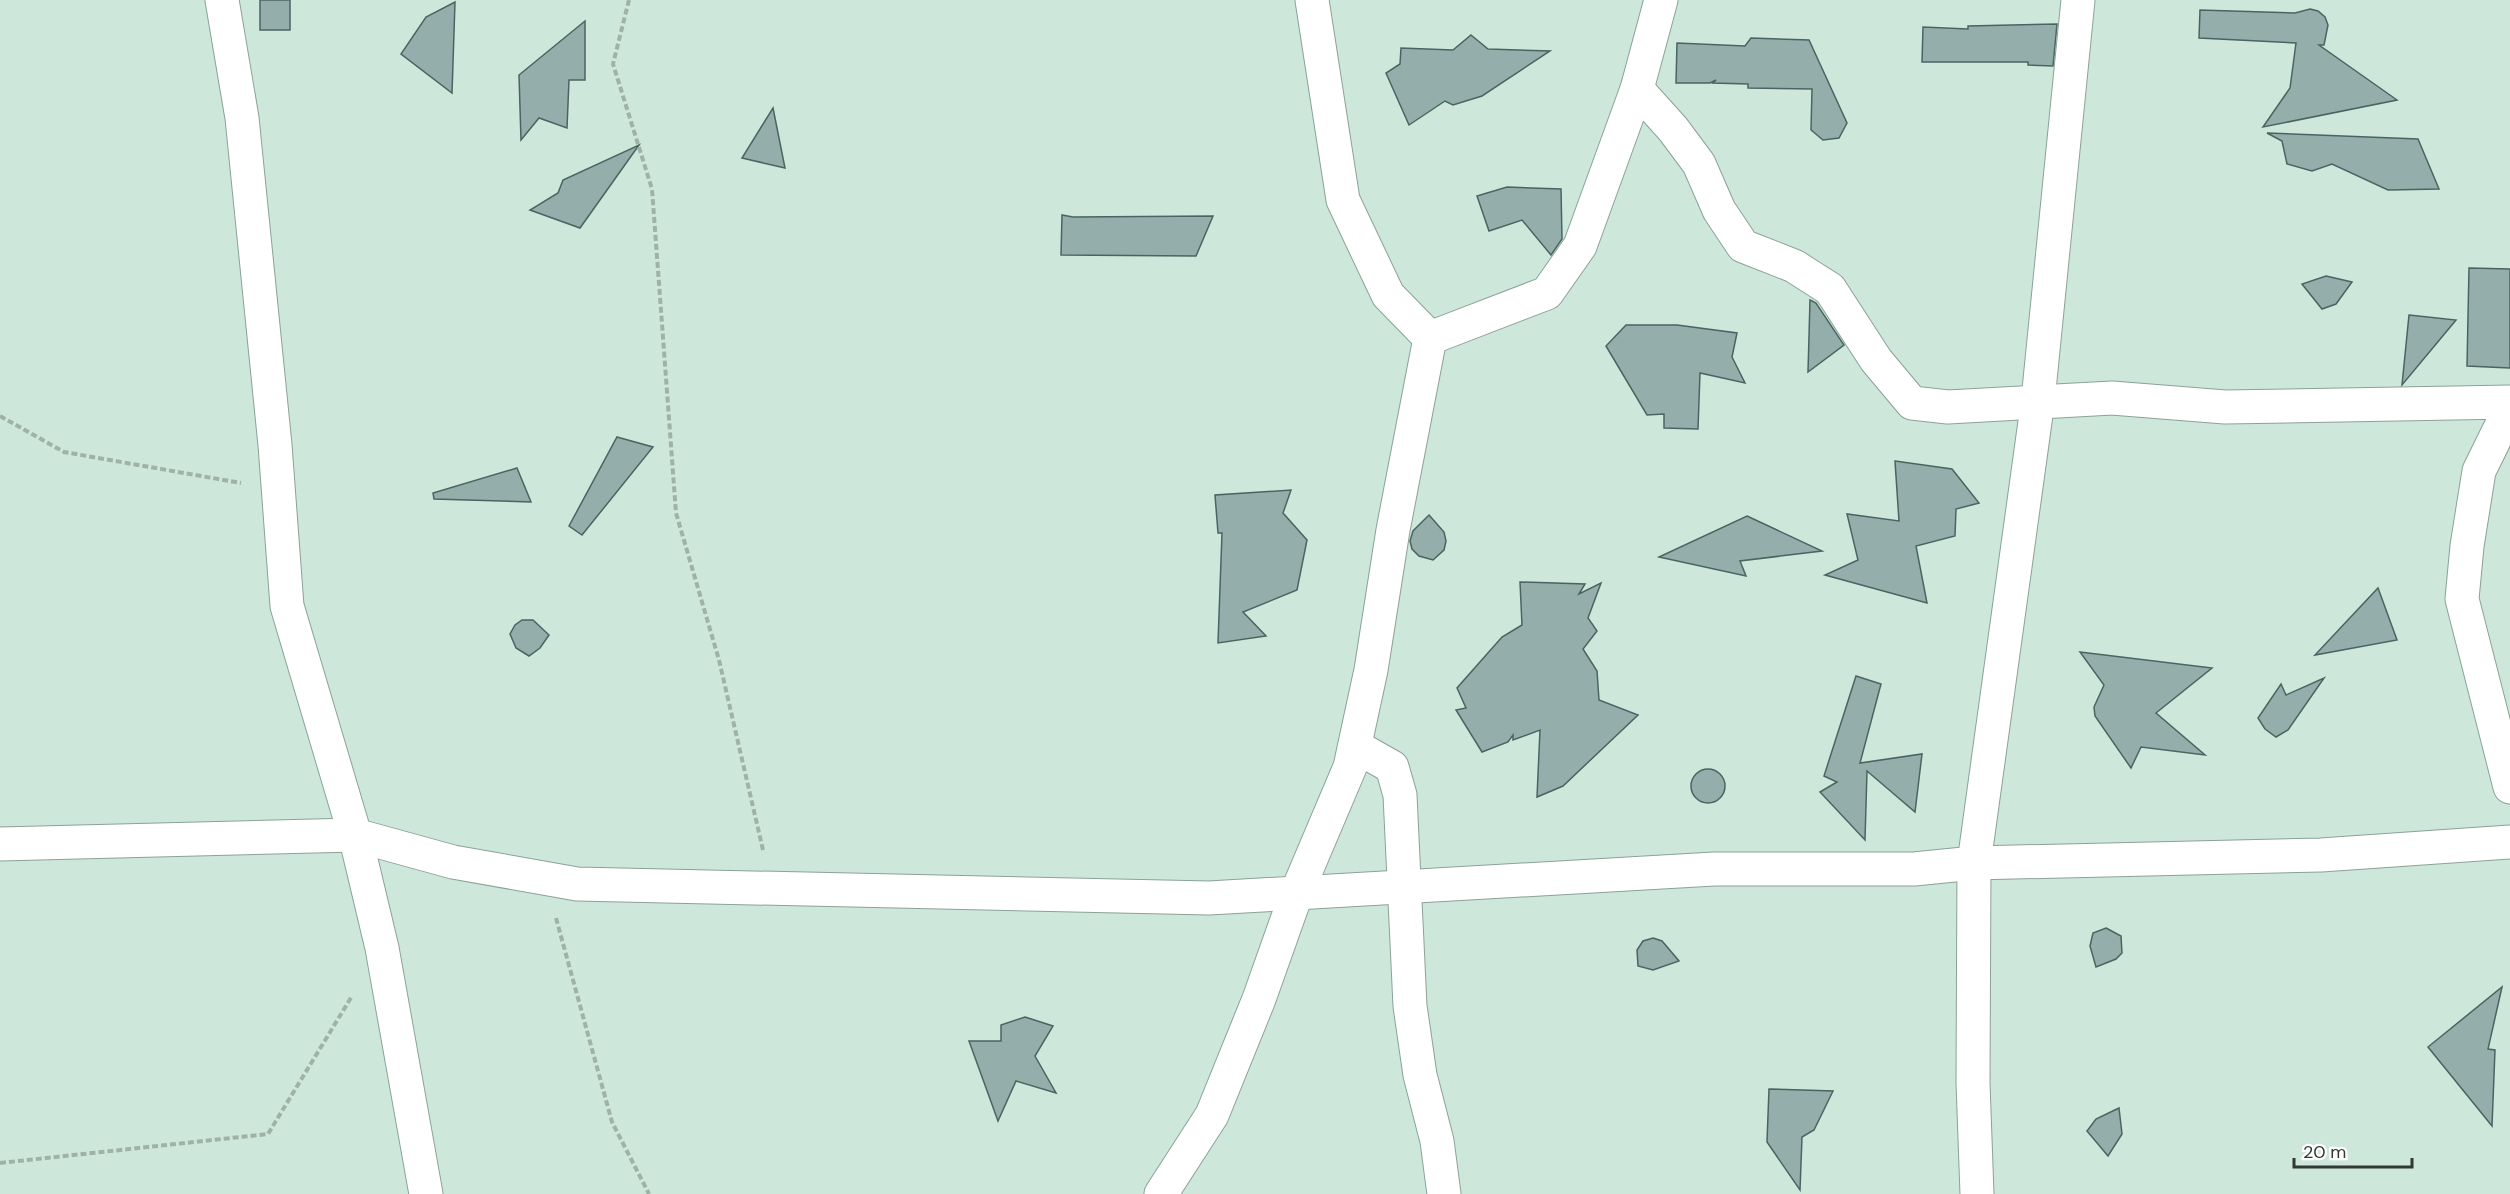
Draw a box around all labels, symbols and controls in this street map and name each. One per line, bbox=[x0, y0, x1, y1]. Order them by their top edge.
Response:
scale bar bbox=[2294, 1131, 2412, 1169]
text: 20 m bbox=[2303, 1140, 2346, 1164]

